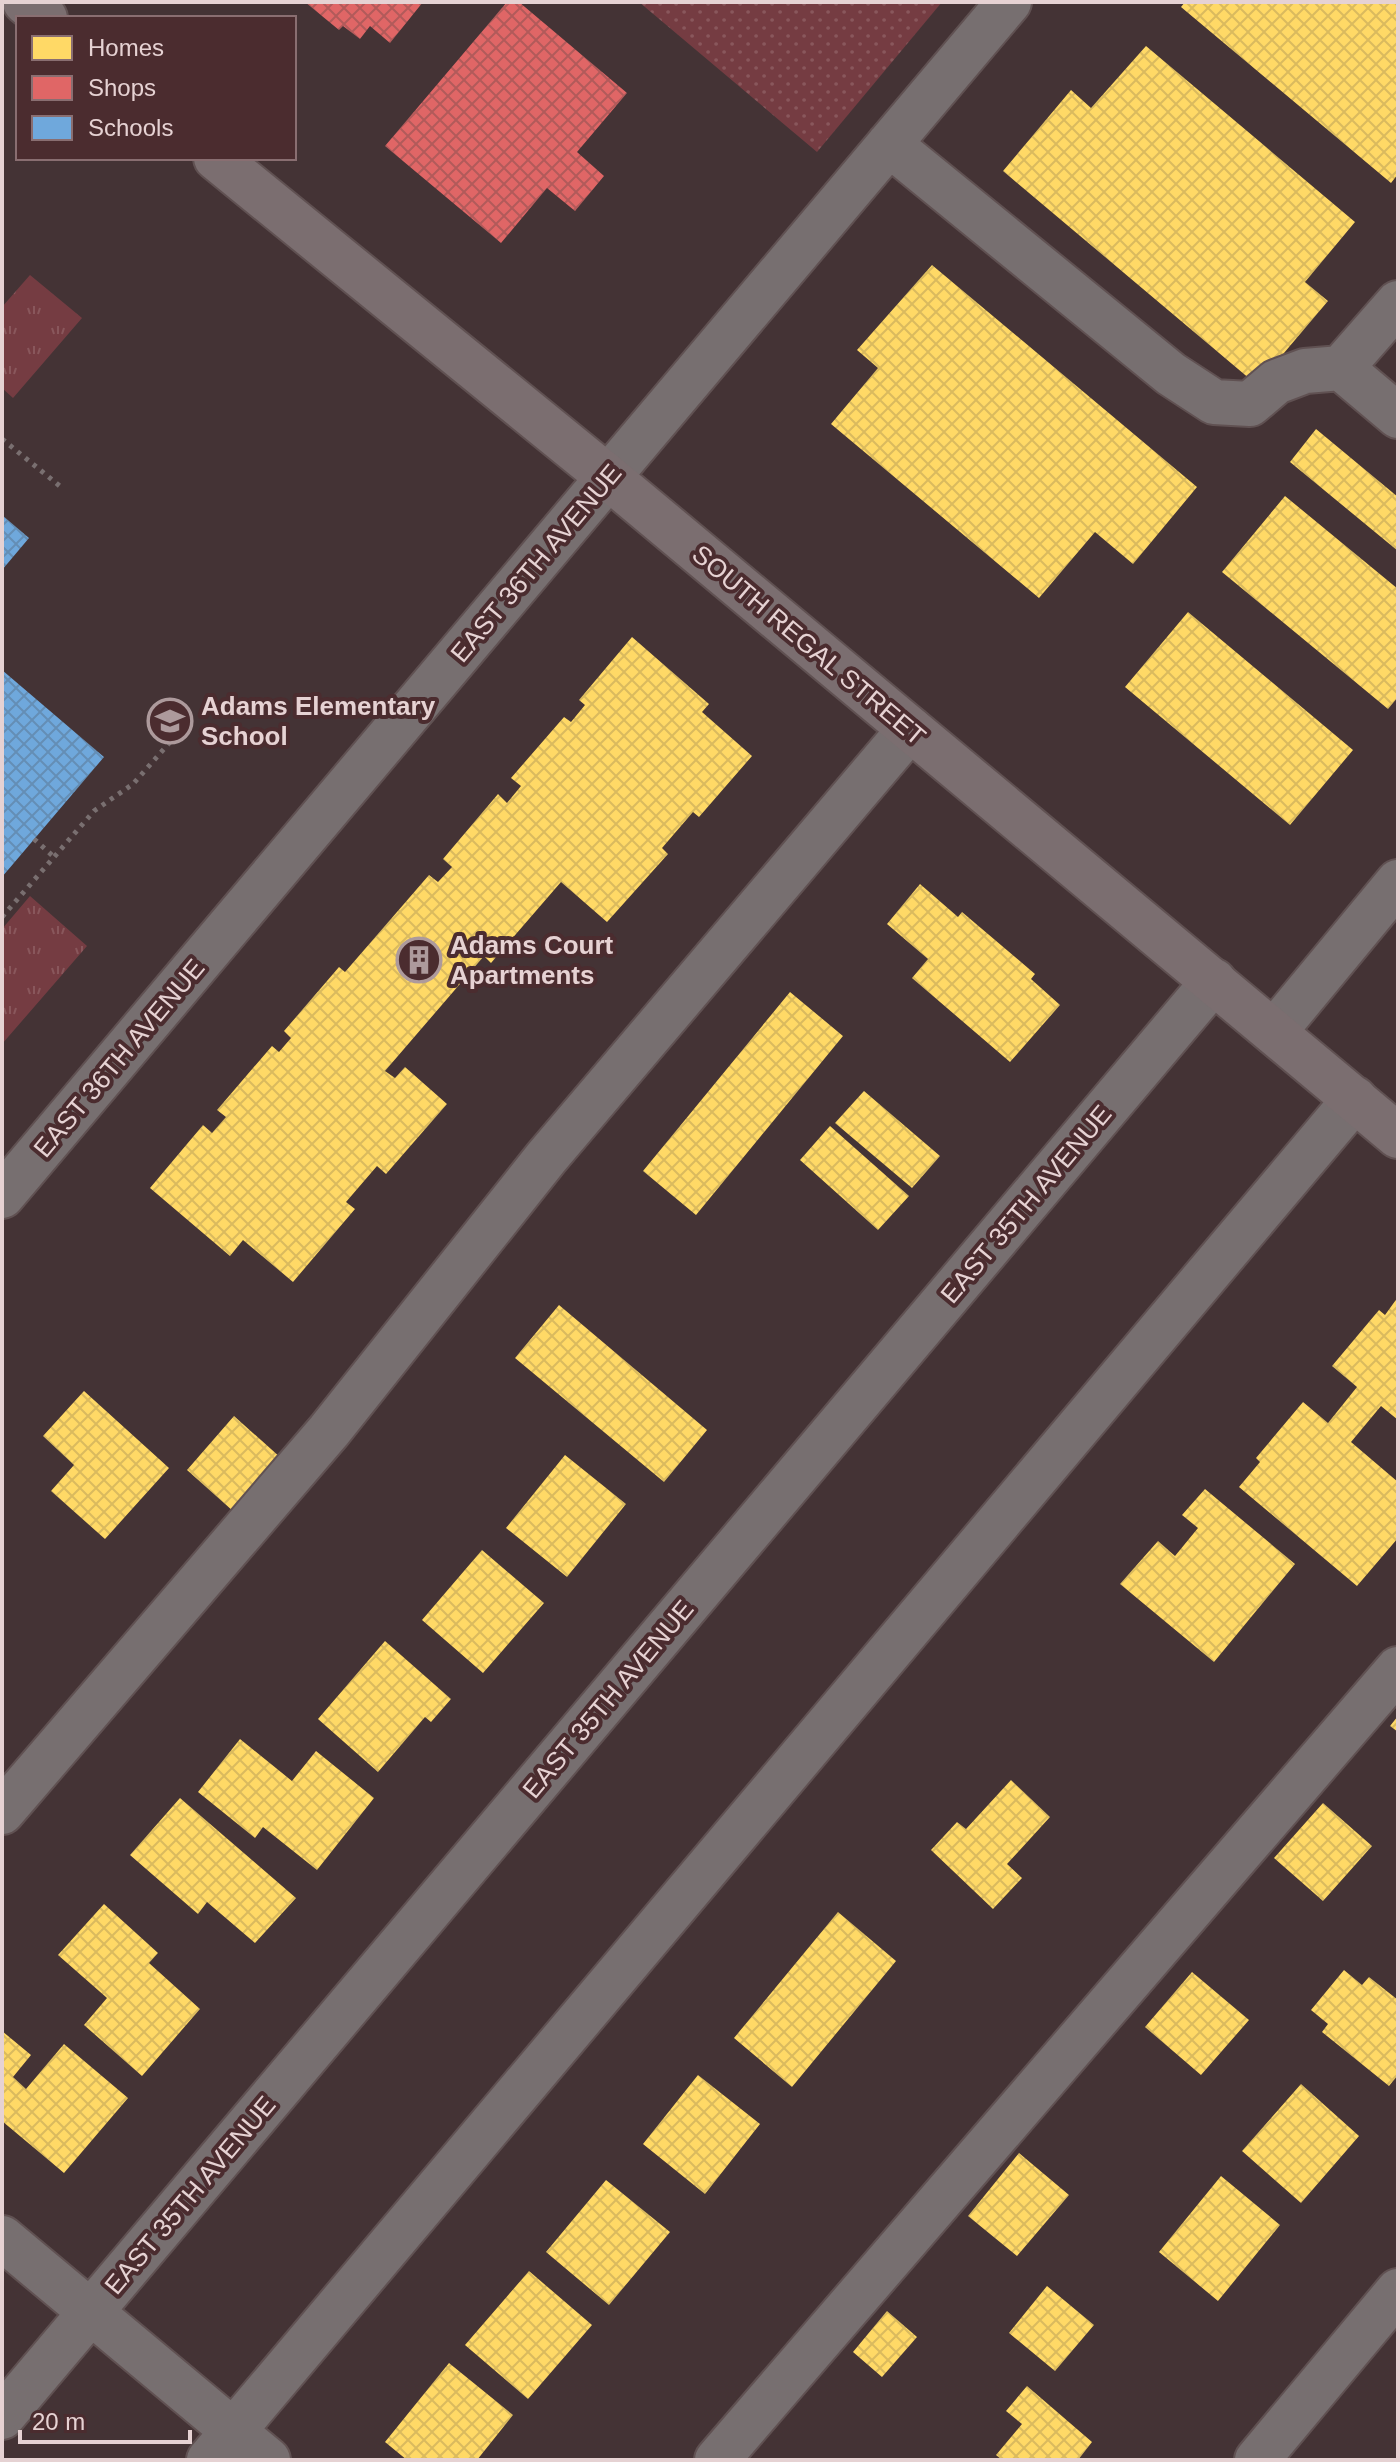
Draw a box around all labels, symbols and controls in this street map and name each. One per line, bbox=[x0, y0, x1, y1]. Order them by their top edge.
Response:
legend bbox=[16, 16, 296, 160]
text: Homes bbox=[88, 34, 164, 61]
text: Shops bbox=[88, 74, 156, 101]
text: Schools bbox=[88, 114, 173, 141]
street label: EAST 36TH AVENUE bbox=[444, 458, 628, 668]
street label: SOUTH REGAL STREET bbox=[686, 539, 932, 751]
place label: Adams Elementary School bbox=[201, 691, 436, 751]
school or university icon: Adams Elementary School bbox=[146, 697, 194, 745]
place label: Adams Court Apartments bbox=[450, 930, 614, 990]
building icon: Adams Court Apartments bbox=[395, 936, 443, 984]
street label: EAST 36TH AVENUE bbox=[27, 953, 211, 1163]
street label: EAST 35TH AVENUE bbox=[934, 1099, 1118, 1309]
street label: EAST 35TH AVENUE bbox=[516, 1594, 700, 1804]
street label: EAST 35TH AVENUE bbox=[98, 2090, 282, 2300]
scale bar bbox=[20, 2394, 190, 2444]
text: 20 m bbox=[32, 2408, 85, 2435]

